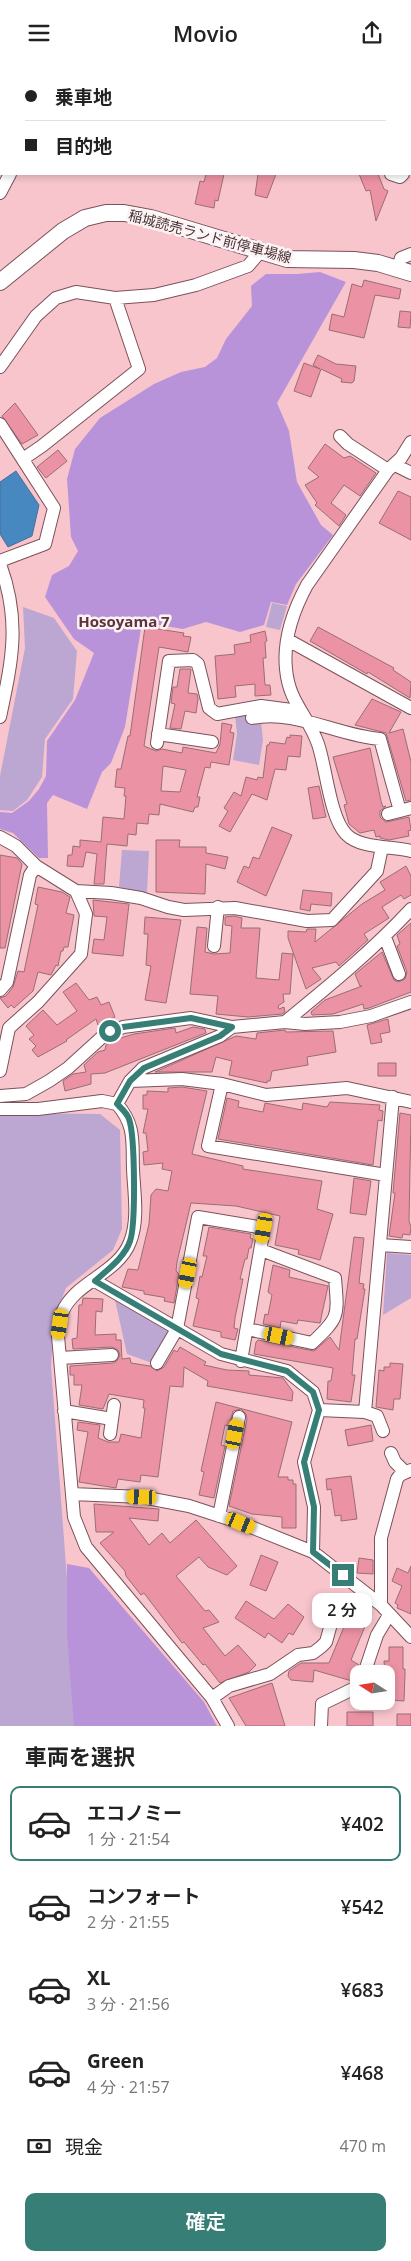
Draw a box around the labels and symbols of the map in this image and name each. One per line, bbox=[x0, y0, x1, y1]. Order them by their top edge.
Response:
street label: 稲城読売ランド前停車場線 bbox=[126, 205, 294, 267]
district label: Hosoyama 7 bbox=[78, 611, 170, 631]
route start bbox=[99, 1020, 121, 1042]
car bbox=[254, 1212, 273, 1244]
car bbox=[177, 1257, 198, 1289]
car bbox=[50, 1308, 69, 1340]
car bbox=[262, 1326, 295, 1346]
car bbox=[224, 1418, 245, 1450]
car bbox=[126, 1489, 157, 1505]
car bbox=[224, 1510, 257, 1536]
route end bbox=[332, 1564, 354, 1586]
callout: 2 分 bbox=[313, 1593, 373, 1627]
north arrow bbox=[350, 1665, 395, 1710]

